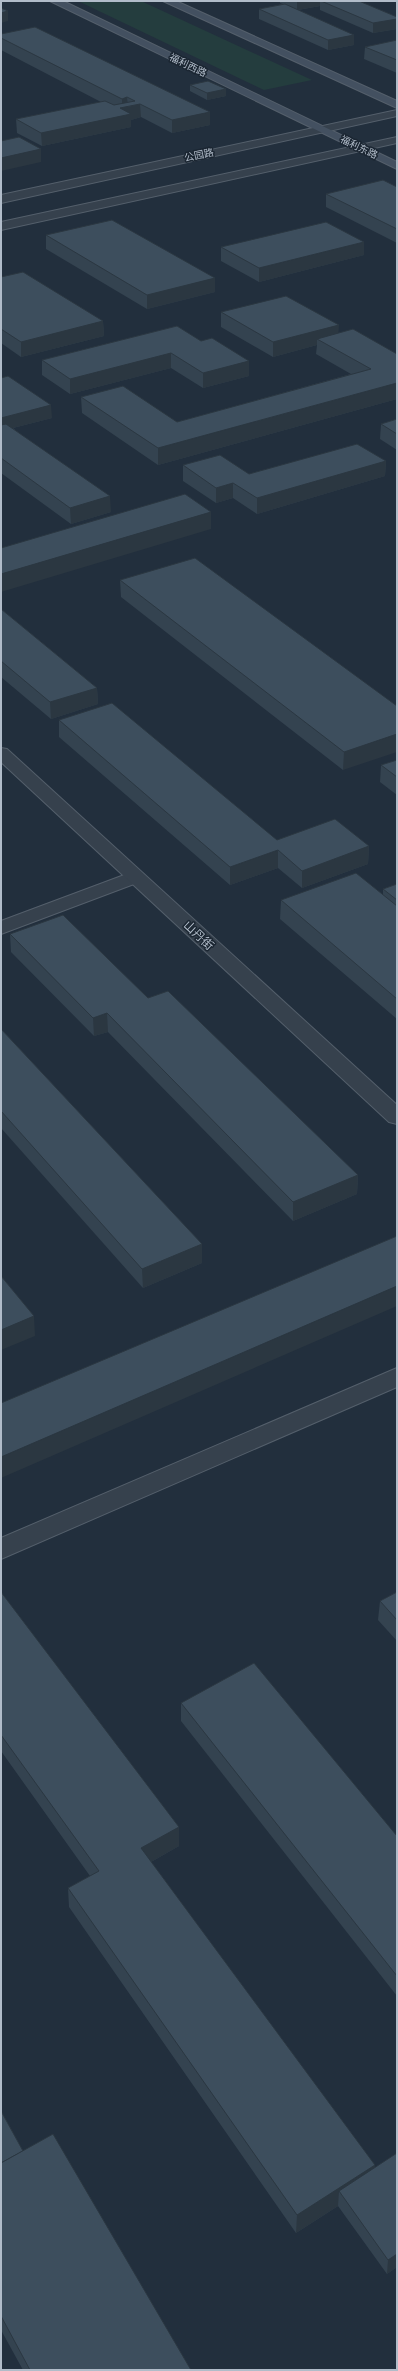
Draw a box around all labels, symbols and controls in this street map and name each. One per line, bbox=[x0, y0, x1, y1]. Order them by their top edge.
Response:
street label: 福利西路 bbox=[167, 50, 209, 80]
street label: 福利东路 bbox=[338, 132, 380, 162]
street label: 公园路 bbox=[183, 146, 215, 164]
street label: 山丹街 bbox=[181, 917, 217, 953]

